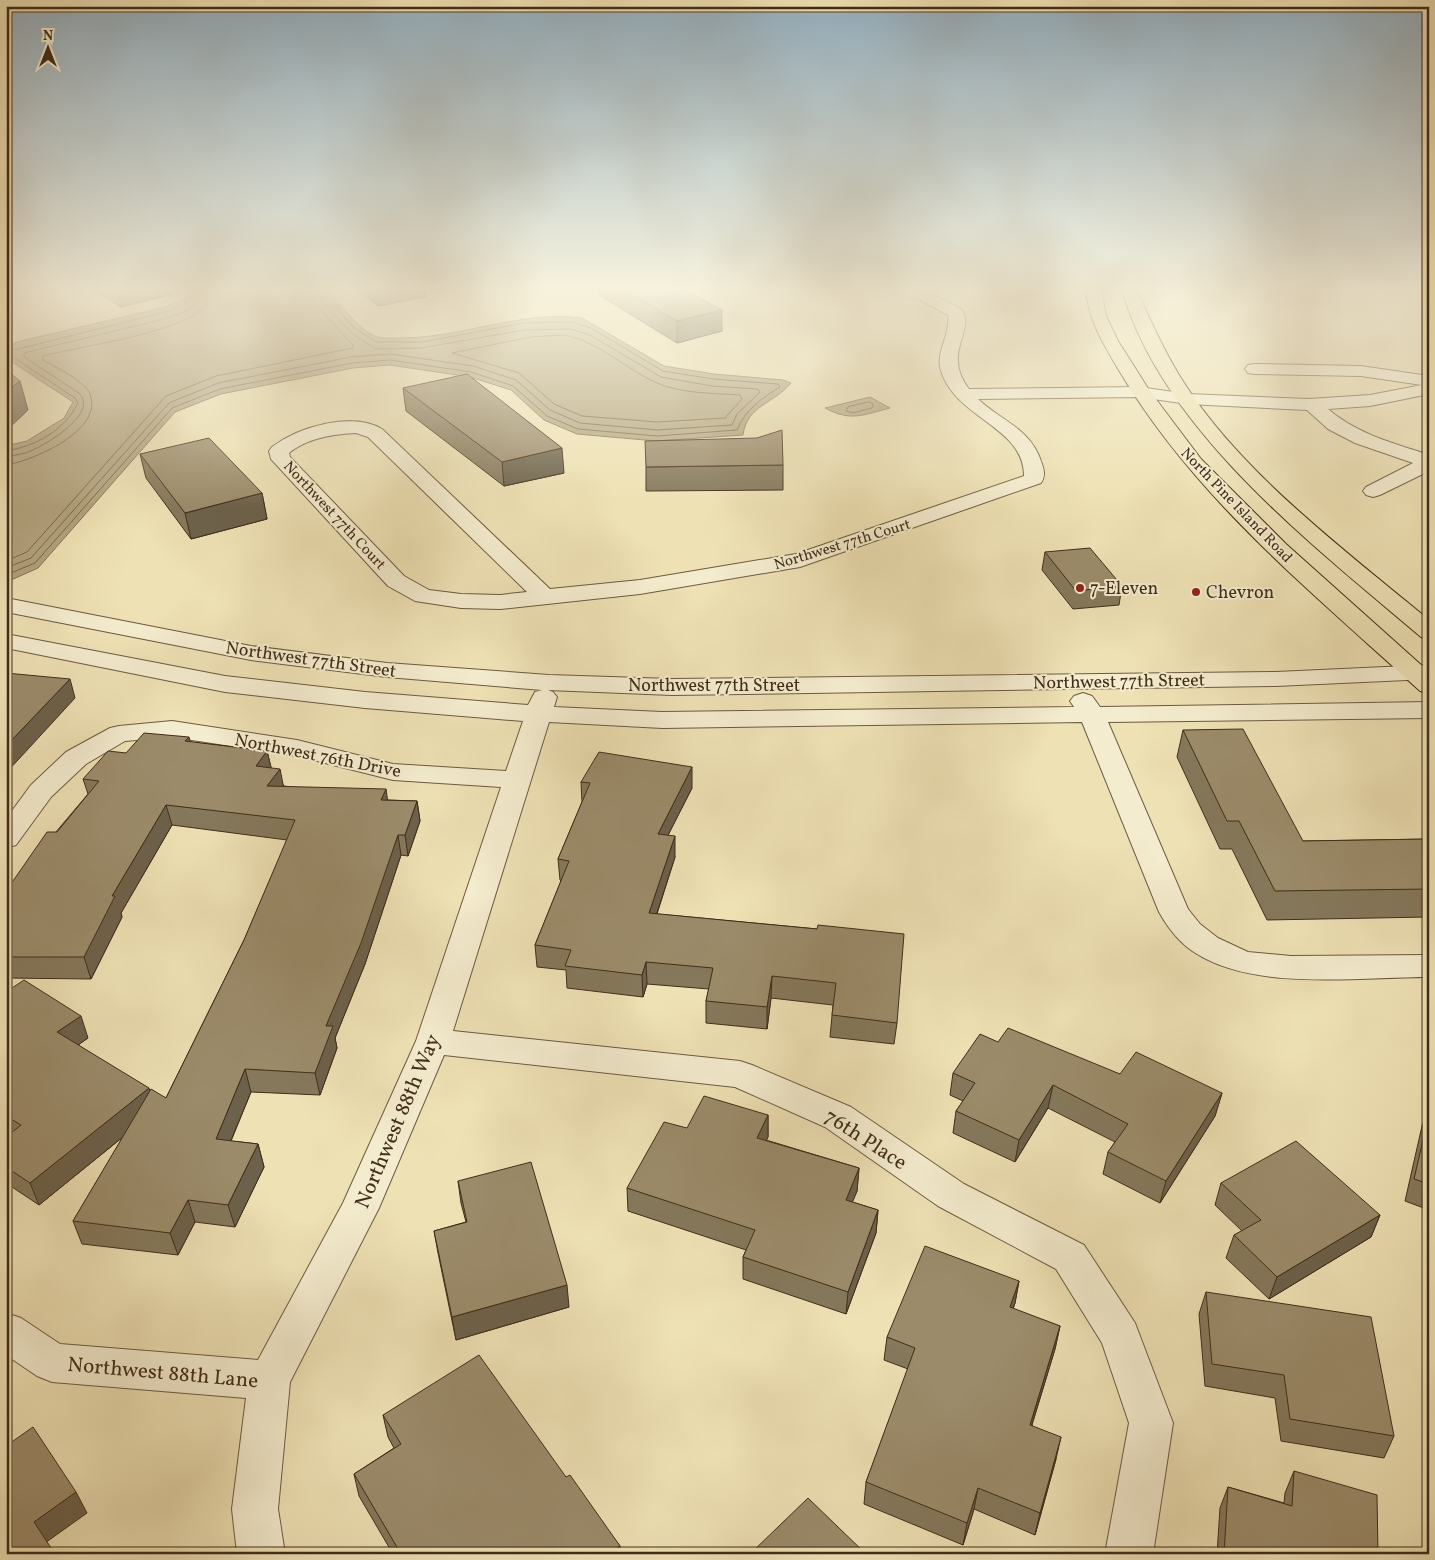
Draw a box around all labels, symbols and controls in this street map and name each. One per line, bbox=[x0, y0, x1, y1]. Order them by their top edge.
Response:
north arrow bbox=[22, 22, 72, 72]
text: N bbox=[43, 27, 53, 46]
street label: North Pine Island Road bbox=[1175, 444, 1297, 568]
street label: Northwest 77th Court bbox=[278, 457, 390, 575]
street label: Northwest 77th Court bbox=[772, 515, 913, 576]
place label: 7-Eleven bbox=[1090, 577, 1158, 602]
place label: Chevron bbox=[1206, 581, 1274, 606]
marker: 7-Eleven bbox=[1074, 582, 1086, 594]
marker: Chevron bbox=[1190, 586, 1202, 598]
street label: Northwest 77th Street bbox=[224, 636, 398, 685]
street label: Northwest 77th Street bbox=[1033, 669, 1205, 696]
street label: Northwest 77th Street bbox=[628, 674, 800, 699]
street label: Northwest 76th Drive bbox=[232, 728, 403, 785]
street label: Northwest 88th Way bbox=[349, 1029, 448, 1213]
street label: 76th Place bbox=[818, 1103, 912, 1178]
street label: Northwest 88th Lane bbox=[66, 1351, 259, 1396]

